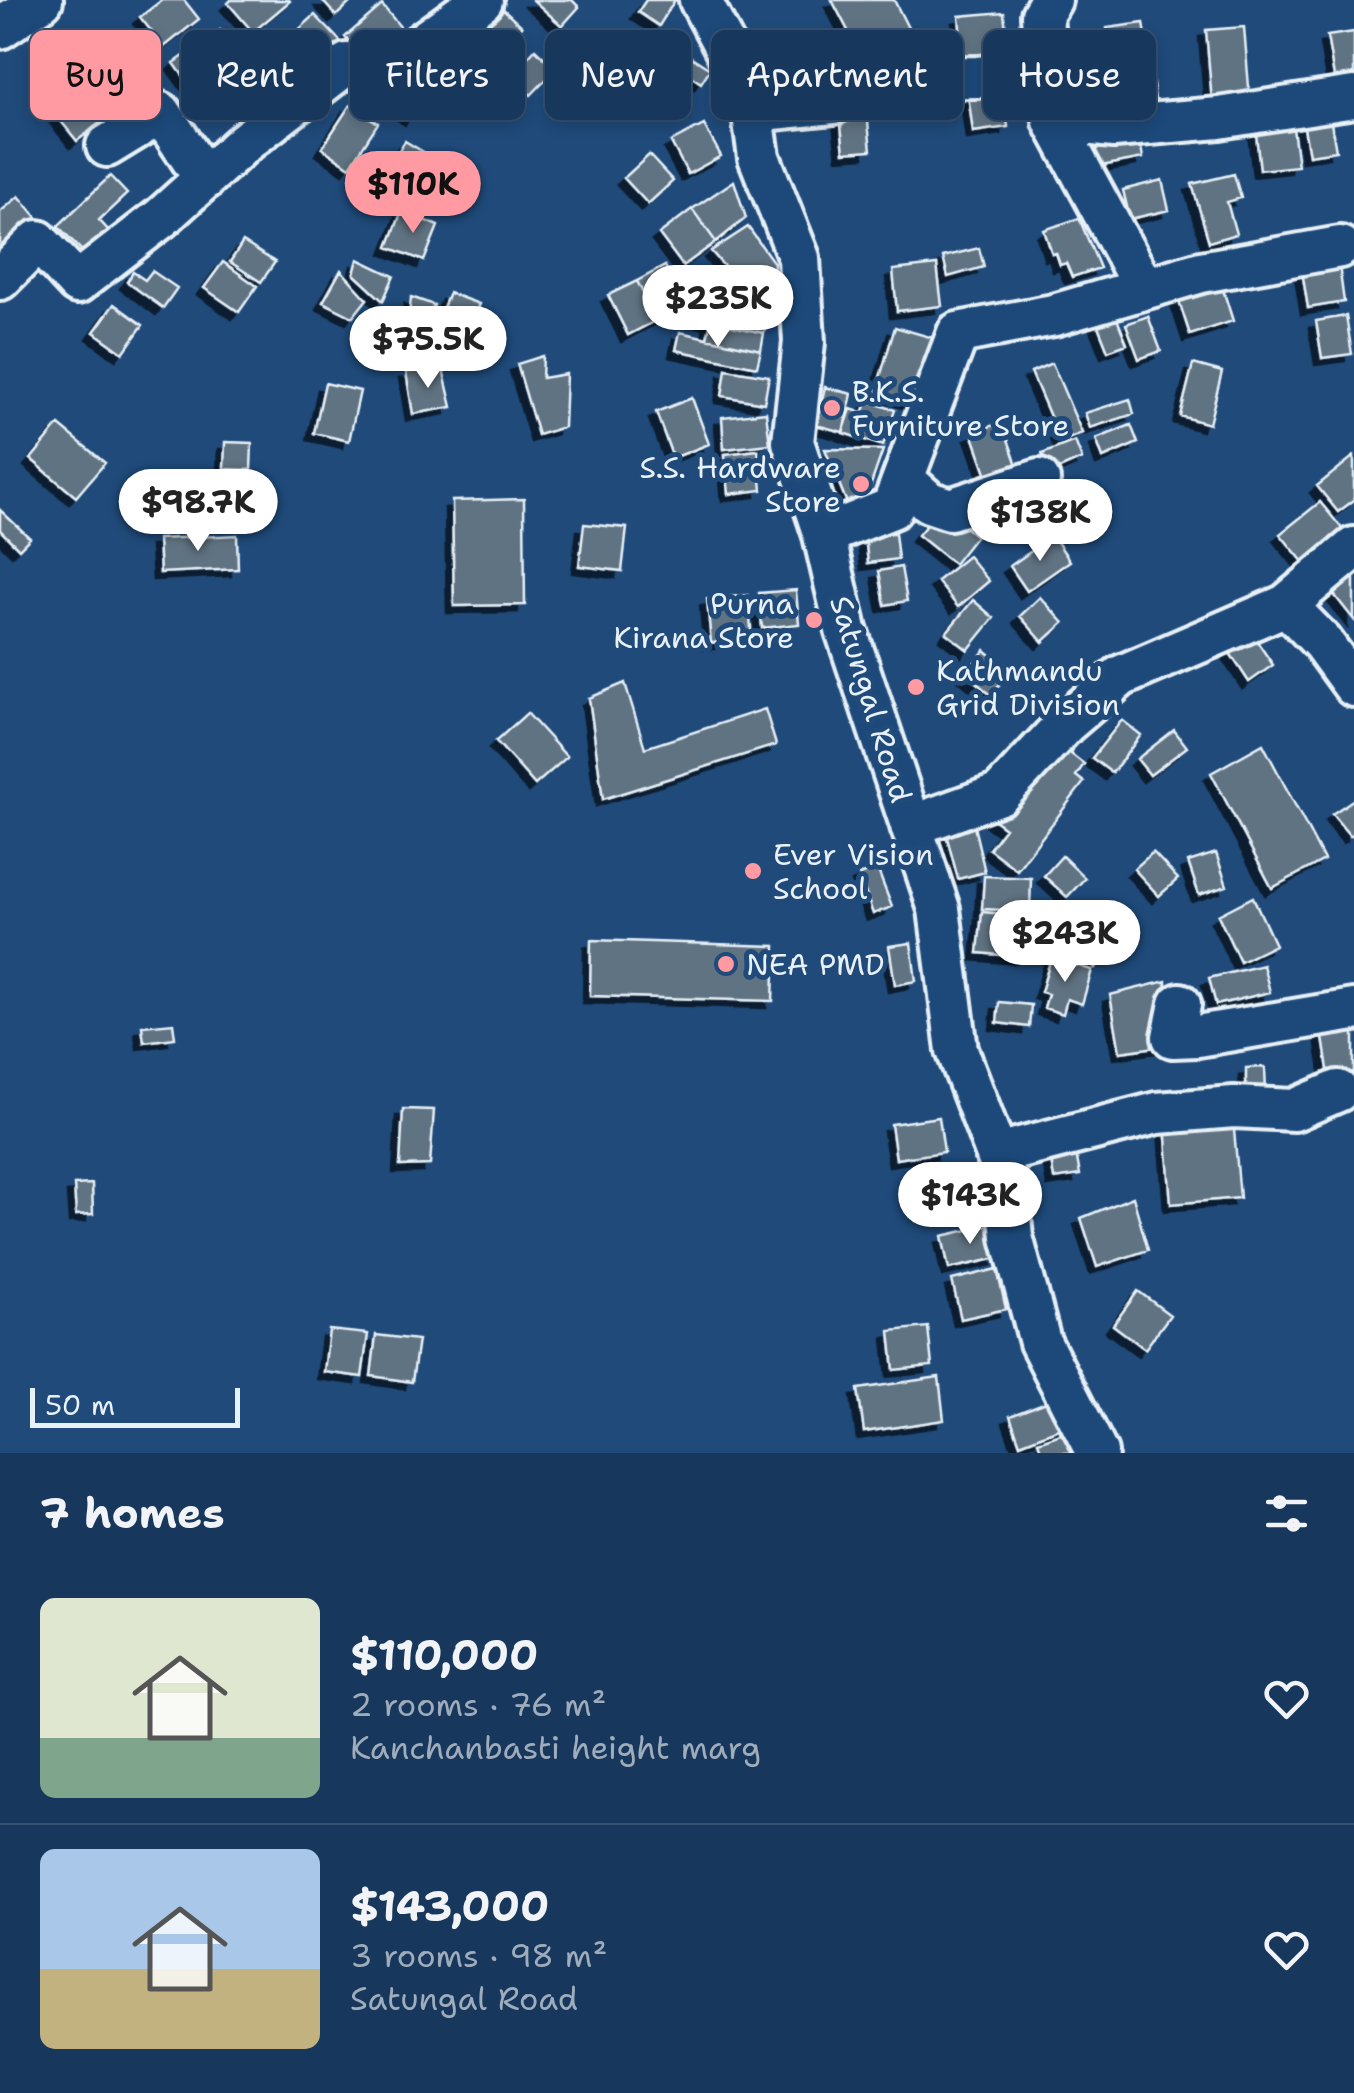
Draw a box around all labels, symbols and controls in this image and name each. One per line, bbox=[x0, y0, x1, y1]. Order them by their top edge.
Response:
chip: Buy bbox=[30, 30, 161, 120]
chip: Rent bbox=[181, 30, 330, 120]
chip: Filters bbox=[350, 30, 525, 120]
chip: New bbox=[545, 30, 691, 120]
chip: Apartment bbox=[711, 30, 963, 120]
chip: House bbox=[983, 30, 1156, 120]
pin: $110K bbox=[343, 151, 483, 236]
text: $110K bbox=[367, 162, 459, 205]
pin: $235K bbox=[648, 265, 788, 350]
text: $235K bbox=[664, 276, 772, 319]
pin: $75.5K bbox=[347, 306, 509, 391]
text: $75.5K bbox=[372, 317, 484, 360]
place label: B.K.S. Furniture Store bbox=[852, 371, 1069, 446]
marker: B.K.S. Furniture Store bbox=[821, 397, 843, 419]
place label: S.S. Hardware Store bbox=[640, 447, 841, 522]
pin: $98.7K bbox=[117, 469, 279, 554]
marker: S.S. Hardware Store bbox=[850, 473, 872, 495]
pin: $138K bbox=[970, 479, 1110, 564]
text: $98.7K bbox=[141, 480, 255, 523]
text: $138K bbox=[989, 490, 1091, 533]
place label: Purna Kirana Store bbox=[613, 583, 794, 658]
street label: Satungal Road bbox=[820, 591, 922, 807]
marker: Purna Kirana Store bbox=[803, 609, 825, 631]
place label: Kathmandu Grid Division bbox=[936, 650, 1120, 725]
marker: Kathmandu Grid Division bbox=[905, 676, 927, 698]
place label: Ever Vision School bbox=[773, 834, 934, 909]
marker: Ever Vision School bbox=[742, 860, 764, 882]
pin: $243K bbox=[995, 900, 1135, 985]
text: $243K bbox=[1011, 911, 1119, 954]
place label: NEA PMD bbox=[746, 944, 885, 985]
marker: NEA PMD bbox=[715, 953, 737, 975]
pin: $143K bbox=[900, 1162, 1040, 1247]
text: $143K bbox=[920, 1173, 1020, 1216]
scale bar bbox=[30, 1383, 240, 1428]
text: 50 m bbox=[45, 1386, 115, 1424]
text: 7 homes bbox=[40, 1485, 225, 1541]
icon: filters bbox=[1259, 1486, 1314, 1541]
text: $110,000 bbox=[350, 1627, 539, 1683]
icon: home bbox=[120, 1638, 240, 1758]
icon: heart bbox=[1259, 1671, 1314, 1726]
text: 2 rooms · 76 m² bbox=[350, 1683, 606, 1726]
text: Kanchanbasti height marg bbox=[350, 1726, 761, 1769]
text: $143,000 bbox=[350, 1878, 549, 1934]
icon: home bbox=[120, 1889, 240, 2009]
icon: heart bbox=[1259, 1922, 1314, 1977]
text: 3 rooms · 98 m² bbox=[350, 1934, 607, 1977]
text: Satungal Road bbox=[350, 1977, 578, 2020]

